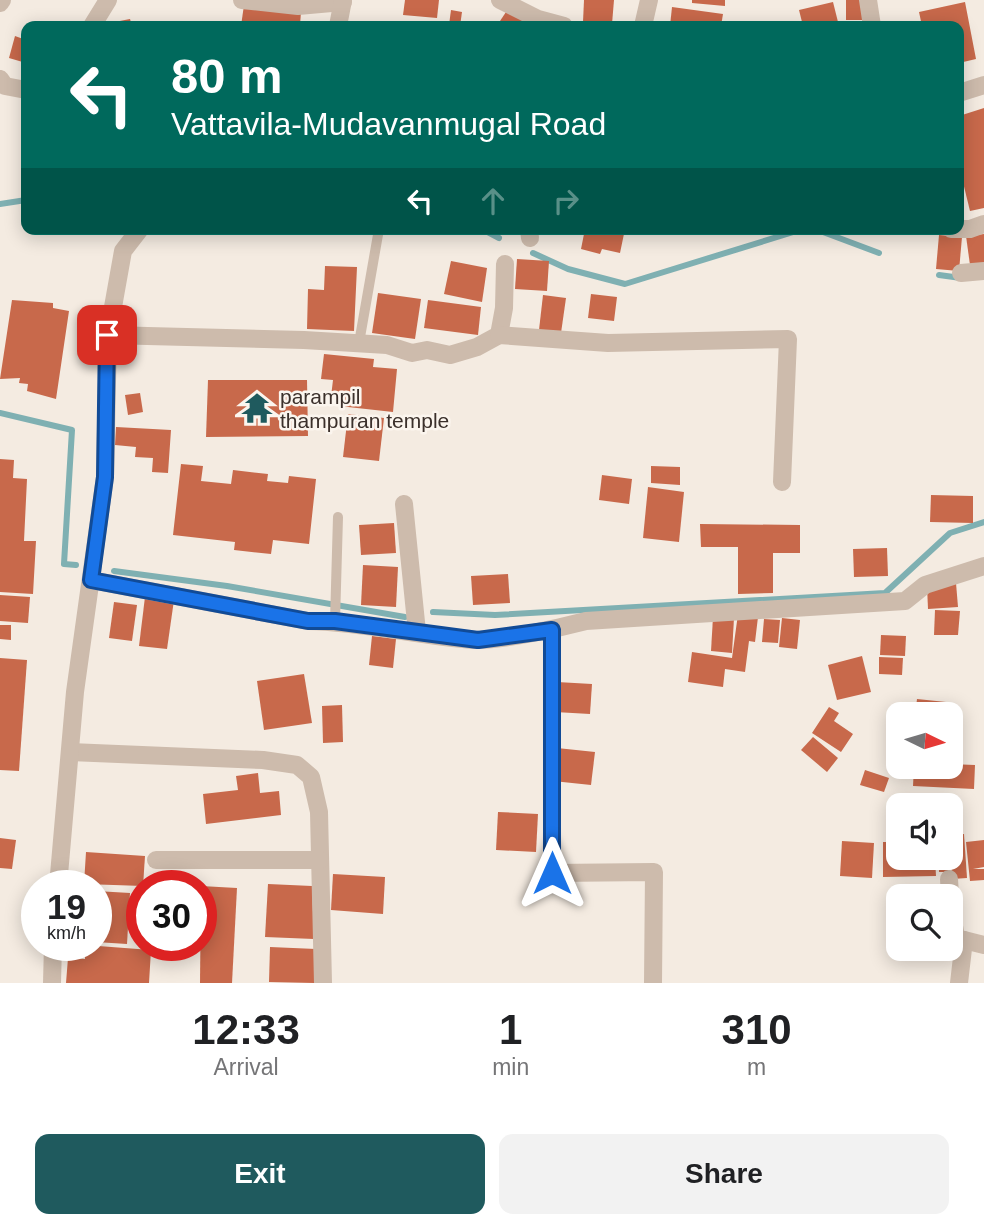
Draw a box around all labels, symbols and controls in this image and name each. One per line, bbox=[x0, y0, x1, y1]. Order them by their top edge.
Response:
icon: left bbox=[56, 49, 147, 140]
text: 80 m bbox=[171, 49, 283, 103]
text: Vattavila-Mudavanmugal Road bbox=[171, 106, 606, 142]
icon: left bbox=[401, 182, 439, 220]
icon: ahead bbox=[474, 182, 512, 220]
icon: right bbox=[547, 182, 585, 220]
pin bbox=[77, 305, 137, 365]
icon: arrive bbox=[88, 316, 126, 354]
place label: parampil thampuran temple bbox=[280, 385, 449, 432]
temple icon: parampil thampuran temple bbox=[240, 391, 274, 425]
north arrow bbox=[886, 702, 962, 779]
map controls bbox=[886, 702, 963, 961]
button: sound bbox=[886, 793, 963, 870]
position arrow bbox=[515, 836, 589, 910]
speed limit sign: 30 bbox=[126, 870, 217, 961]
button: search bbox=[886, 884, 963, 961]
text: 19 bbox=[47, 887, 86, 926]
text: km/h bbox=[47, 923, 86, 943]
text: 12:33 bbox=[192, 1006, 300, 1053]
text: 1 bbox=[499, 1006, 522, 1053]
text: 310 bbox=[722, 1006, 792, 1053]
text: Arrival bbox=[213, 1054, 279, 1080]
text: min bbox=[492, 1054, 529, 1080]
text: m bbox=[747, 1054, 766, 1080]
button: Exit bbox=[35, 1134, 485, 1214]
button: Share bbox=[499, 1134, 949, 1214]

